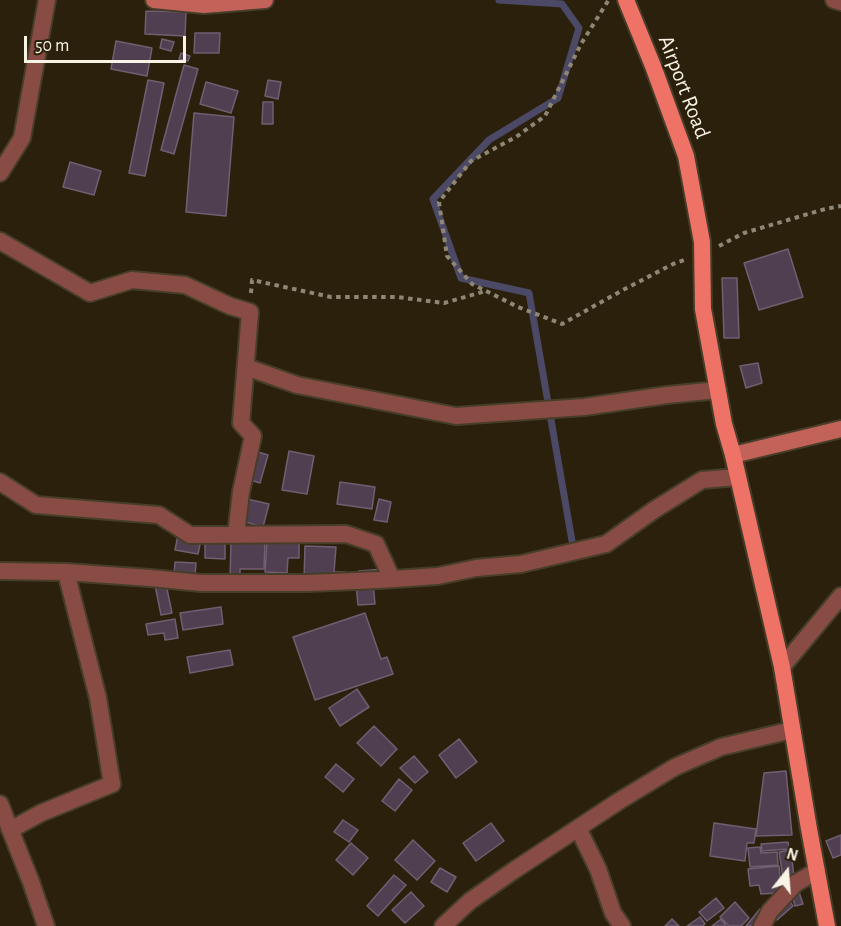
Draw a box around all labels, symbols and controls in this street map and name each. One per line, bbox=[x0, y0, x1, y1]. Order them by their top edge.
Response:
scale bar bbox=[27, 24, 189, 62]
street label: Airport Road bbox=[652, 32, 716, 142]
text: 50 m bbox=[35, 37, 69, 55]
north arrow bbox=[757, 842, 817, 902]
text: N bbox=[785, 846, 800, 864]

